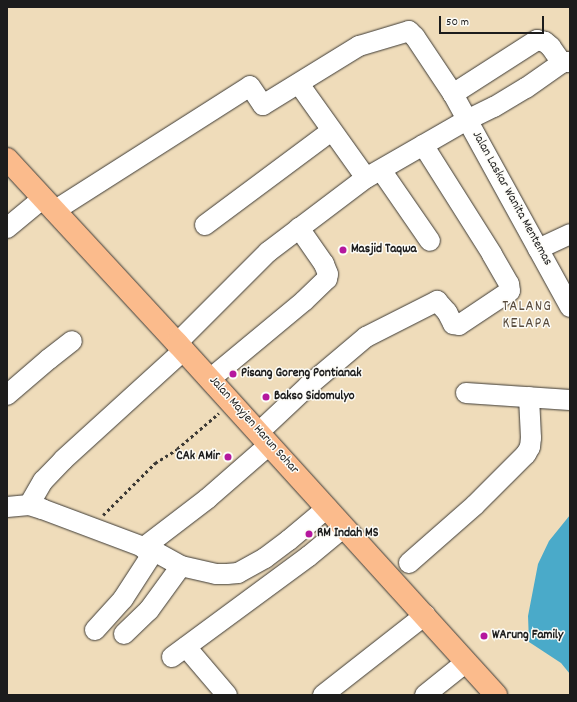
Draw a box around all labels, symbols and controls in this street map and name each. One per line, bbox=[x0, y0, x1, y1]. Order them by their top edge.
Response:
scale bar bbox=[441, 8, 546, 34]
text: 50 m bbox=[446, 14, 469, 31]
street label: Jalan Laskar Wanita Mentemas bbox=[468, 129, 554, 269]
place label: Masjid Taqwa bbox=[351, 242, 417, 258]
marker: Masjid Taqwa bbox=[338, 245, 348, 255]
district label: TALANG KELAPA bbox=[502, 298, 552, 333]
place label: Pisang Goreng Pontianak bbox=[241, 366, 361, 382]
marker: Pisang Goreng Pontianak bbox=[228, 369, 238, 379]
street label: Jalan Mayjen Harun Sohar bbox=[205, 374, 301, 478]
place label: Bakso Sidomulyo bbox=[274, 389, 354, 405]
marker: Bakso Sidomulyo bbox=[261, 392, 271, 402]
place label: CAk AMir bbox=[176, 449, 220, 465]
marker: CAk AMir bbox=[223, 452, 233, 462]
place label: RM Indah MS bbox=[317, 526, 378, 542]
marker: RM Indah MS bbox=[304, 529, 314, 539]
place label: WArung Family bbox=[492, 628, 563, 644]
marker: WArung Family bbox=[479, 631, 489, 641]

